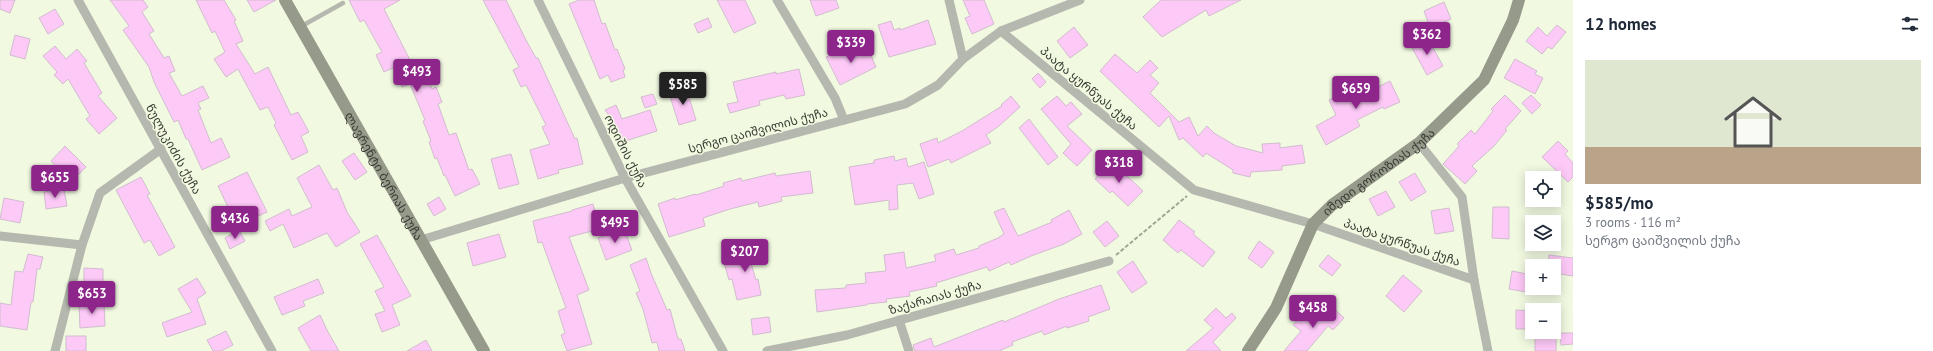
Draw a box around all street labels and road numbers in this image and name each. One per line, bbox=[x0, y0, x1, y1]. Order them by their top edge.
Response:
street label: პაატა ყურწუას ქუჩა bbox=[1037, 43, 1141, 133]
street label: წულუკიძის ქუჩა bbox=[142, 101, 205, 197]
street label: სერგო ცაიშვილის ქუჩა bbox=[687, 104, 830, 157]
street label: ლავრენტი ბერიას ქუჩა bbox=[341, 109, 427, 243]
street label: ოდიშის ქუჩა bbox=[600, 112, 651, 190]
street label: იმედი გოროზიას ქუჩა bbox=[1319, 125, 1438, 218]
street label: პაატა ყურწუას ქუჩა bbox=[1342, 215, 1462, 269]
street label: ზაქარაიას ქუჩა bbox=[887, 277, 983, 317]

